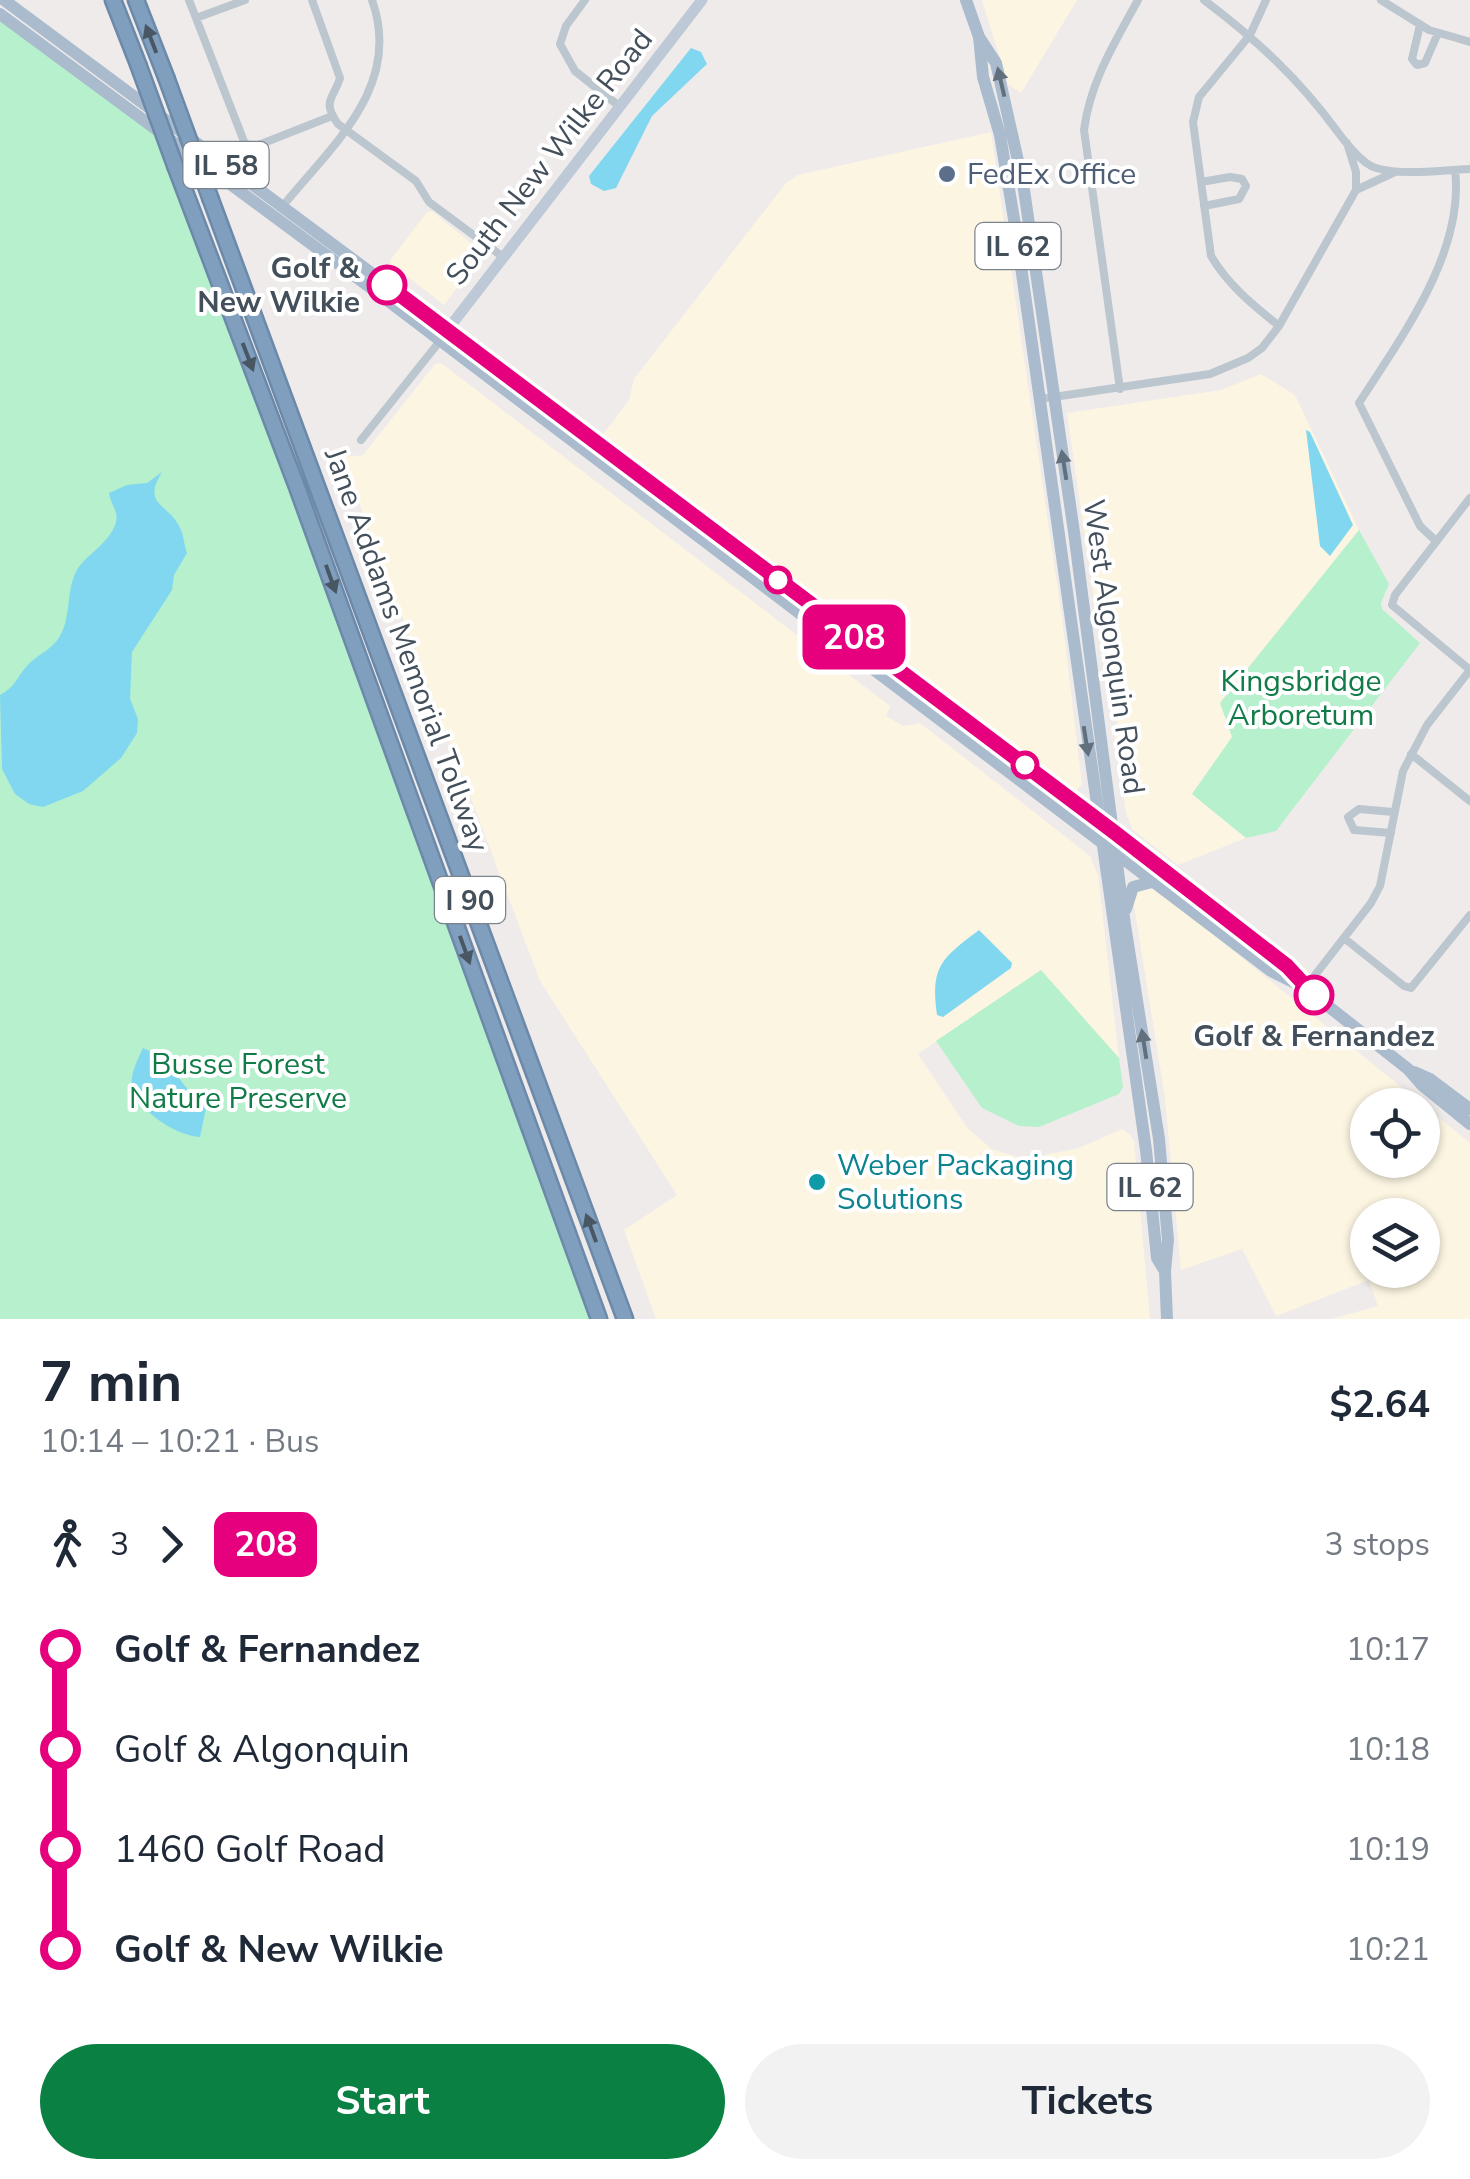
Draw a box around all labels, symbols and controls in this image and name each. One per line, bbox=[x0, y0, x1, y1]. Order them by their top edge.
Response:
street label: South New Wilke Road bbox=[436, 21, 663, 294]
one-way arrow bbox=[143, 23, 158, 53]
one-way arrow bbox=[993, 66, 1008, 97]
road number: IL 58 bbox=[184, 142, 268, 188]
place label: FedEx Office bbox=[967, 154, 1136, 195]
marker: FedEx Office bbox=[936, 163, 958, 185]
road number: IL 62 bbox=[976, 223, 1060, 269]
place label: Golf & New Wilkie bbox=[197, 248, 361, 323]
marker: Golf & New Wilkie bbox=[368, 266, 406, 304]
one-way arrow bbox=[241, 342, 256, 372]
street label: Jane Addams Memorial Tollway bbox=[314, 442, 499, 858]
one-way arrow bbox=[1055, 449, 1071, 480]
street label: West Algonquin Road bbox=[1073, 497, 1155, 797]
one-way arrow bbox=[324, 564, 339, 594]
unlabelled marker bbox=[765, 567, 791, 593]
line badge: 208 bbox=[796, 604, 912, 670]
text: 208 bbox=[822, 614, 886, 661]
park label: Kingsbridge Arboretum bbox=[1221, 661, 1381, 736]
one-way arrow bbox=[1079, 726, 1094, 757]
unlabelled marker bbox=[1012, 752, 1038, 778]
road number: I 90 bbox=[435, 877, 505, 923]
one-way arrow bbox=[458, 935, 473, 965]
marker: Golf & Fernandez bbox=[1295, 976, 1333, 1014]
place label: Golf & Fernandez bbox=[1193, 1016, 1435, 1057]
one-way arrow bbox=[1136, 1028, 1151, 1059]
park label: Busse Forest Nature Preserve bbox=[129, 1044, 347, 1119]
map controls bbox=[1350, 1088, 1440, 1288]
button: locate bbox=[1350, 1088, 1440, 1178]
place label: Weber Packaging Solutions bbox=[837, 1145, 1074, 1220]
road number: IL 62 bbox=[1108, 1164, 1192, 1210]
marker: Weber Packaging Solutions bbox=[806, 1171, 828, 1193]
button: layers bbox=[1350, 1198, 1440, 1288]
one-way arrow bbox=[583, 1212, 598, 1242]
text: 7 min bbox=[40, 1345, 182, 1420]
text: $2.64 bbox=[1329, 1379, 1430, 1430]
text: 10:14 – 10:21 · Bus bbox=[40, 1420, 319, 1463]
icon: walk bbox=[40, 1517, 95, 1572]
icon: forward bbox=[144, 1517, 199, 1572]
text: 208 bbox=[234, 1521, 297, 1568]
text: 3 bbox=[110, 1523, 129, 1566]
text: 3 stops bbox=[1324, 1523, 1430, 1566]
text: Golf & Fernandez bbox=[114, 1624, 420, 1675]
text: 10:17 bbox=[1346, 1628, 1430, 1671]
text: Golf & Algonquin bbox=[114, 1724, 410, 1775]
text: 10:18 bbox=[1346, 1728, 1430, 1771]
text: 1460 Golf Road bbox=[114, 1824, 385, 1875]
text: 10:19 bbox=[1346, 1828, 1430, 1871]
text: Golf & New Wilkie bbox=[114, 1924, 444, 1975]
text: 10:21 bbox=[1346, 1928, 1430, 1971]
button: Start bbox=[40, 2044, 725, 2159]
button: Tickets bbox=[745, 2044, 1430, 2159]

